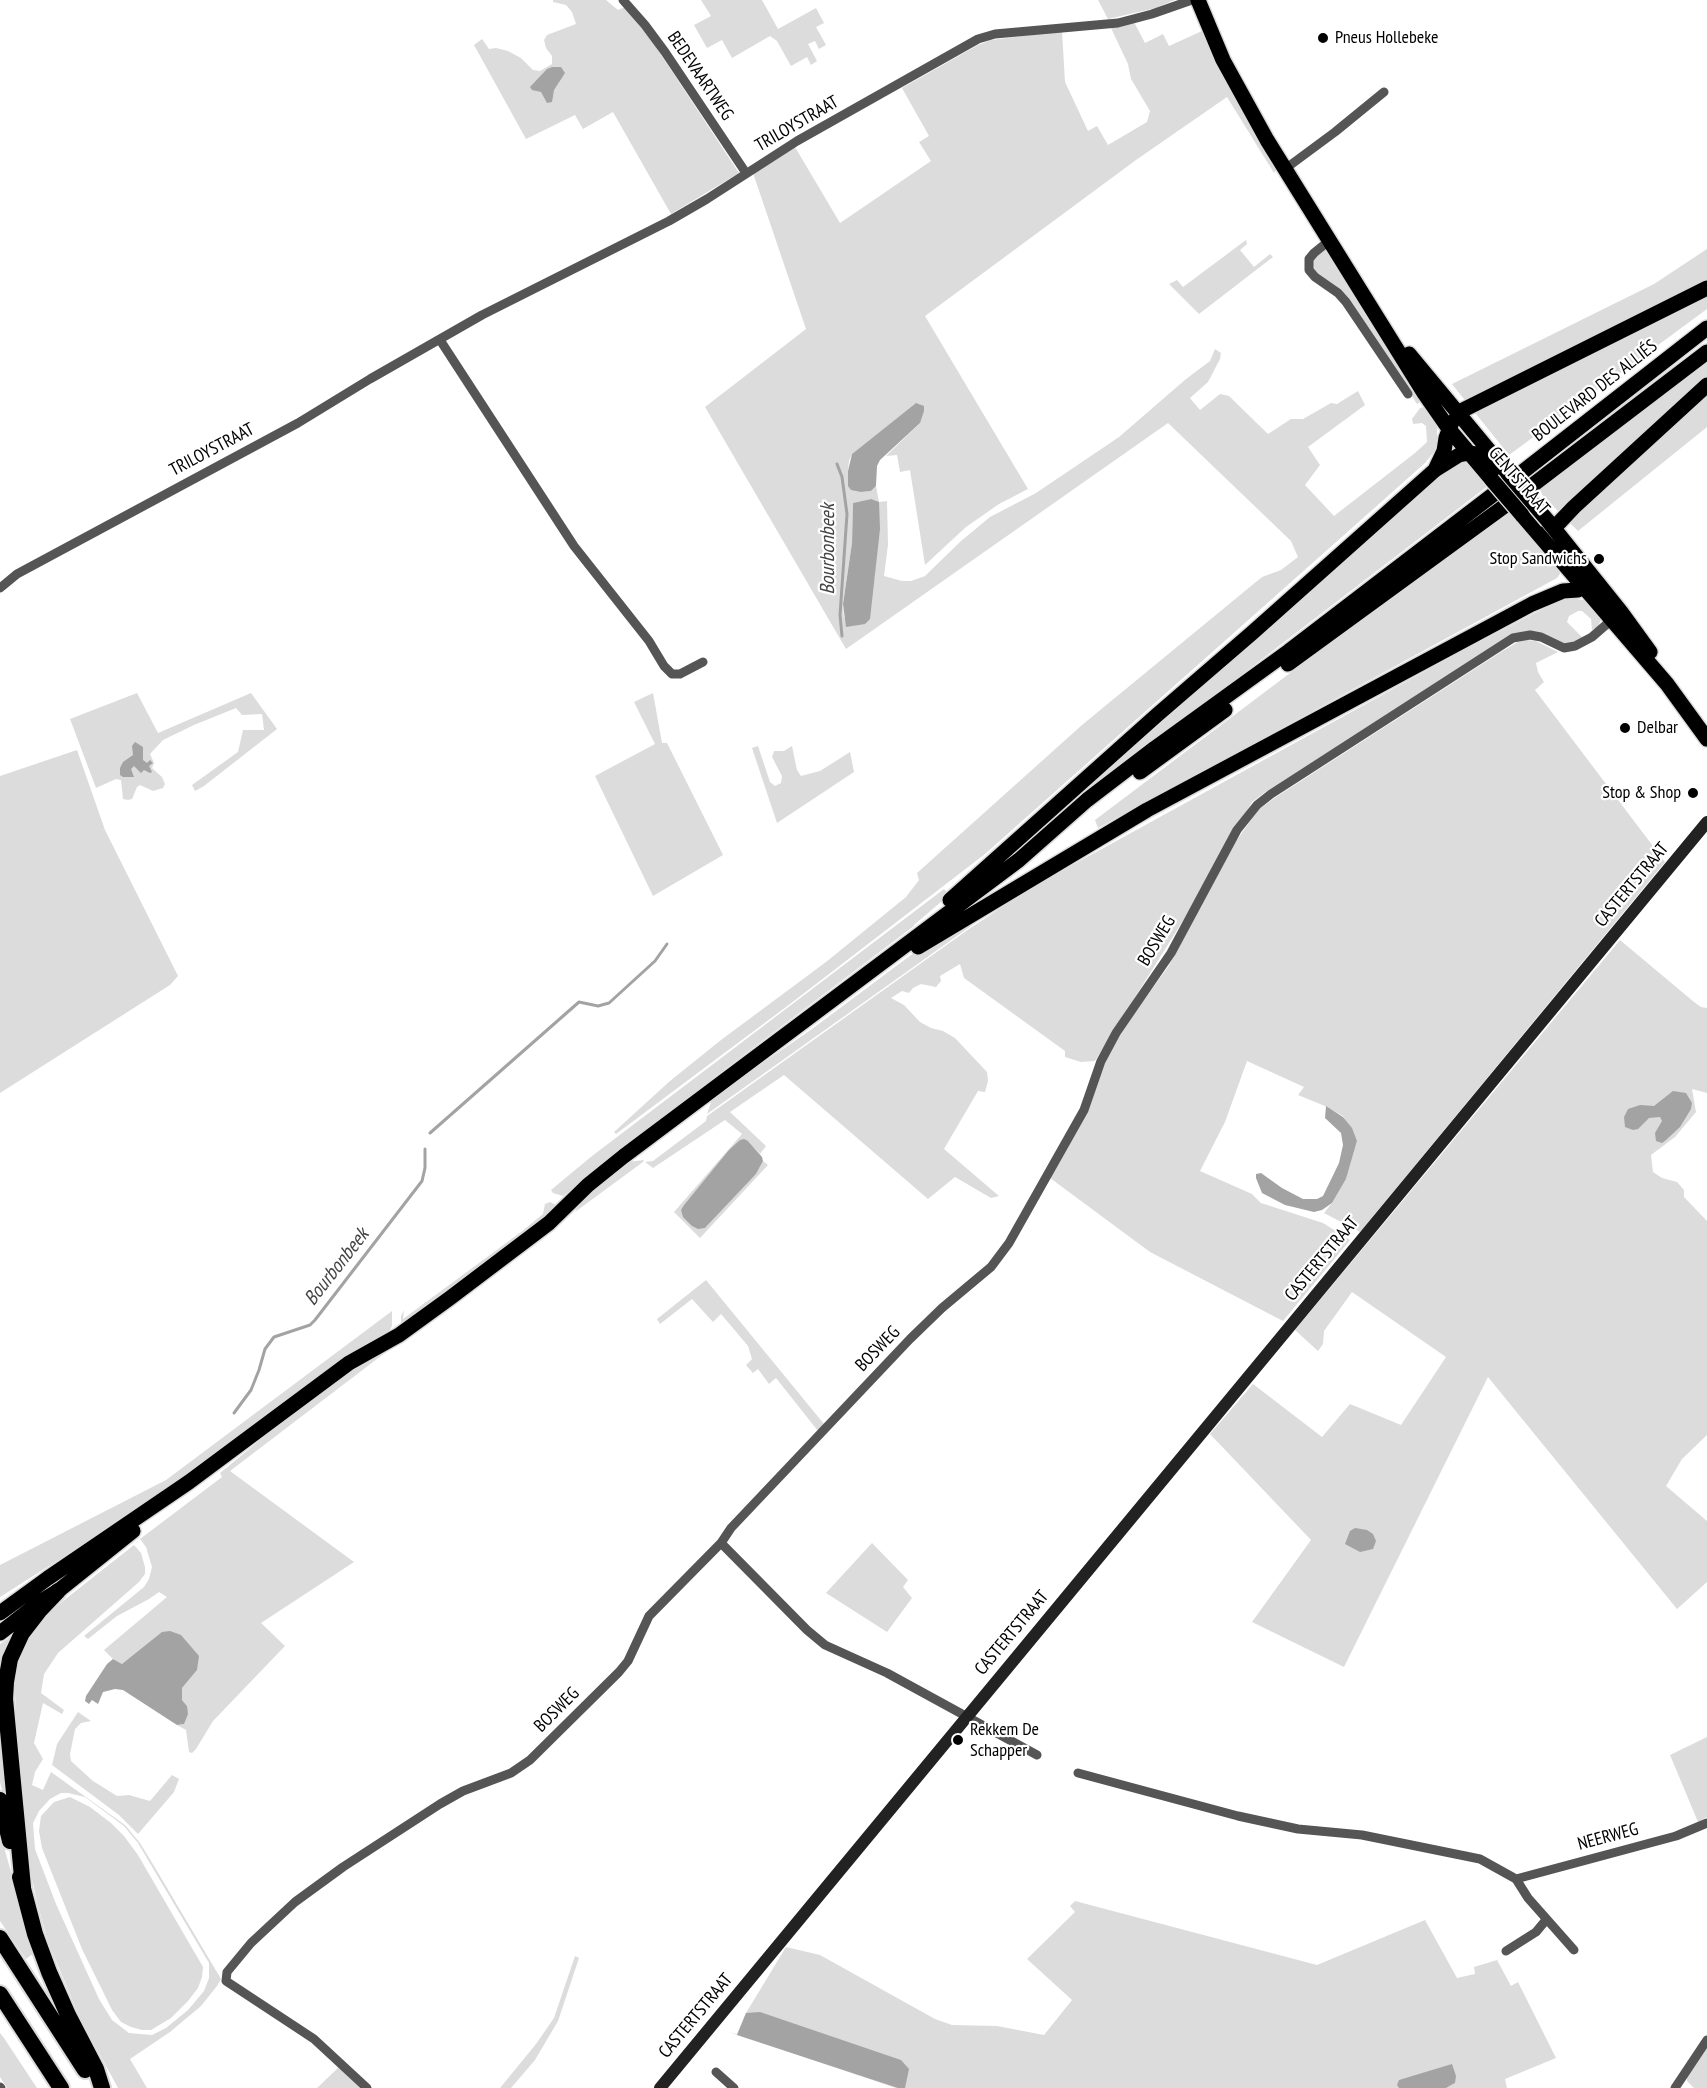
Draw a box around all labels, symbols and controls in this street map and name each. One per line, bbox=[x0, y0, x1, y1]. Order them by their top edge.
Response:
place label: Pneus Hollebeke bbox=[1335, 27, 1438, 49]
street label: BEDEVAARTWEG bbox=[662, 28, 738, 124]
marker: Pneus Hollebeke bbox=[1316, 31, 1330, 45]
street label: TRILOYSTRAAT bbox=[751, 91, 843, 157]
street label: BOULEVARD DES ALLIÉS bbox=[1528, 335, 1662, 447]
street label: TRILOYSTRAAT bbox=[166, 419, 258, 481]
street label: GENTSTRAAT bbox=[1484, 443, 1554, 519]
water label: Bourbonbeek bbox=[816, 503, 840, 595]
place label: Stop Sandwichs bbox=[1490, 548, 1587, 570]
marker: Stop Sandwichs bbox=[1592, 552, 1606, 566]
place label: Delbar bbox=[1637, 717, 1678, 739]
marker: Delbar bbox=[1618, 721, 1632, 735]
place label: Stop & Shop bbox=[1602, 782, 1681, 804]
marker: Stop & Shop bbox=[1686, 786, 1700, 800]
street label: CASTERTSTRAAT bbox=[1590, 838, 1674, 932]
street label: BOSWEG bbox=[1134, 912, 1180, 970]
street label: CASTERTSTRAAT bbox=[1280, 1212, 1364, 1306]
water label: Bourbonbeek bbox=[299, 1224, 375, 1310]
street label: BOSWEG bbox=[851, 1322, 905, 1376]
street label: CASTERTSTRAAT bbox=[970, 1586, 1054, 1680]
street label: BOSWEG bbox=[530, 1683, 584, 1737]
place label: Rekkem De Schapper bbox=[970, 1719, 1039, 1762]
marker: Rekkem De Schapper bbox=[951, 1733, 965, 1747]
street label: NEERWEG bbox=[1575, 1819, 1641, 1855]
street label: CASTERTSTRAAT bbox=[654, 1969, 738, 2063]

